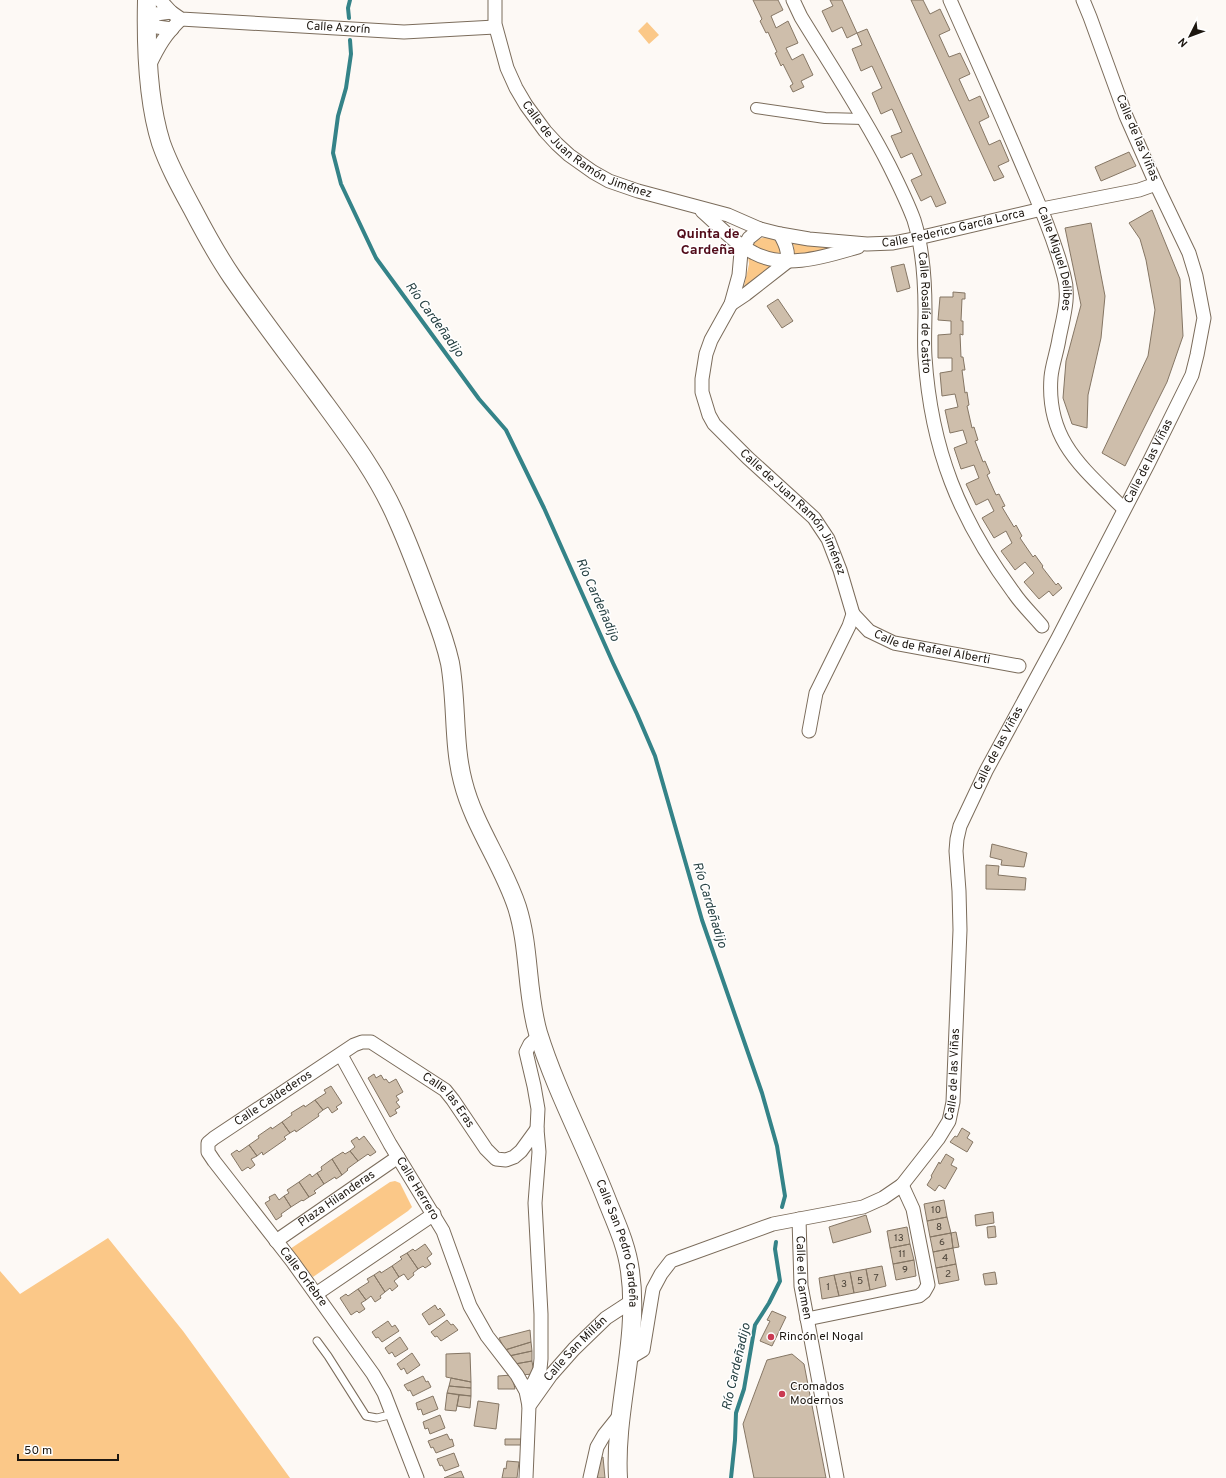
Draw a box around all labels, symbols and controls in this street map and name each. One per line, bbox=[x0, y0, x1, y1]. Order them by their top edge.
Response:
north arrow bbox=[1170, 16, 1210, 56]
street label: Calle Azorín bbox=[306, 18, 371, 38]
text: N bbox=[1175, 34, 1191, 50]
street label: Calle de las Viñas bbox=[1112, 92, 1162, 184]
street label: Calle de Juan Ramón Jiménez bbox=[518, 98, 654, 202]
street label: Calle Miguel Delibes bbox=[1033, 204, 1074, 312]
street label: Calle Federico García Lorca bbox=[881, 205, 1026, 251]
district label: Quinta de Cardeña bbox=[676, 226, 740, 259]
street label: Calle Rosalía de Castro bbox=[913, 251, 934, 375]
water label: Río Cardeñadijo bbox=[401, 279, 467, 361]
street label: Calle de las Viñas bbox=[1121, 416, 1177, 506]
street label: Calle de Juan Ramón Jiménez bbox=[736, 446, 849, 577]
water label: Río Cardeñadijo bbox=[572, 556, 622, 644]
street label: Calle de Rafael Alberti bbox=[871, 626, 991, 669]
street label: Calle de las Viñas bbox=[970, 704, 1027, 793]
water label: Río Cardeñadijo bbox=[688, 860, 730, 950]
street label: Calle de las Viñas bbox=[941, 1028, 964, 1122]
street label: Calle Caldederos bbox=[231, 1067, 315, 1130]
street label: Calle las Eras bbox=[419, 1069, 478, 1131]
street label: Calle Herrero bbox=[392, 1154, 443, 1224]
street label: Plaza Hilanderas bbox=[295, 1167, 379, 1231]
street label: Calle San Pedro Cardeña bbox=[591, 1177, 640, 1307]
house number: 10 bbox=[931, 1204, 941, 1217]
house number: 8 bbox=[936, 1221, 942, 1234]
house number: 13 bbox=[894, 1232, 904, 1245]
street label: Calle el Carmen bbox=[792, 1235, 815, 1321]
house number: 6 bbox=[939, 1236, 945, 1249]
street label: Calle Orfebre bbox=[275, 1244, 331, 1310]
house number: 11 bbox=[898, 1248, 906, 1261]
house number: 4 bbox=[942, 1252, 948, 1265]
house number: 9 bbox=[902, 1264, 908, 1277]
house number: 2 bbox=[945, 1268, 951, 1281]
house number: 7 bbox=[873, 1272, 879, 1285]
house number: 5 bbox=[857, 1275, 863, 1288]
house number: 3 bbox=[841, 1278, 847, 1291]
house number: 1 bbox=[826, 1281, 830, 1294]
street label: Calle San Millán bbox=[541, 1313, 611, 1385]
water label: Río Cardeñadijo bbox=[719, 1322, 755, 1412]
place label: Rincón el Nogal bbox=[779, 1329, 863, 1345]
marker: Rincón el Nogal bbox=[766, 1332, 776, 1342]
place label: Cromados Modernos bbox=[790, 1379, 844, 1409]
marker: Cromados Modernos bbox=[777, 1389, 787, 1399]
scale bar bbox=[18, 1436, 118, 1462]
text: 50 m bbox=[24, 1443, 52, 1459]

